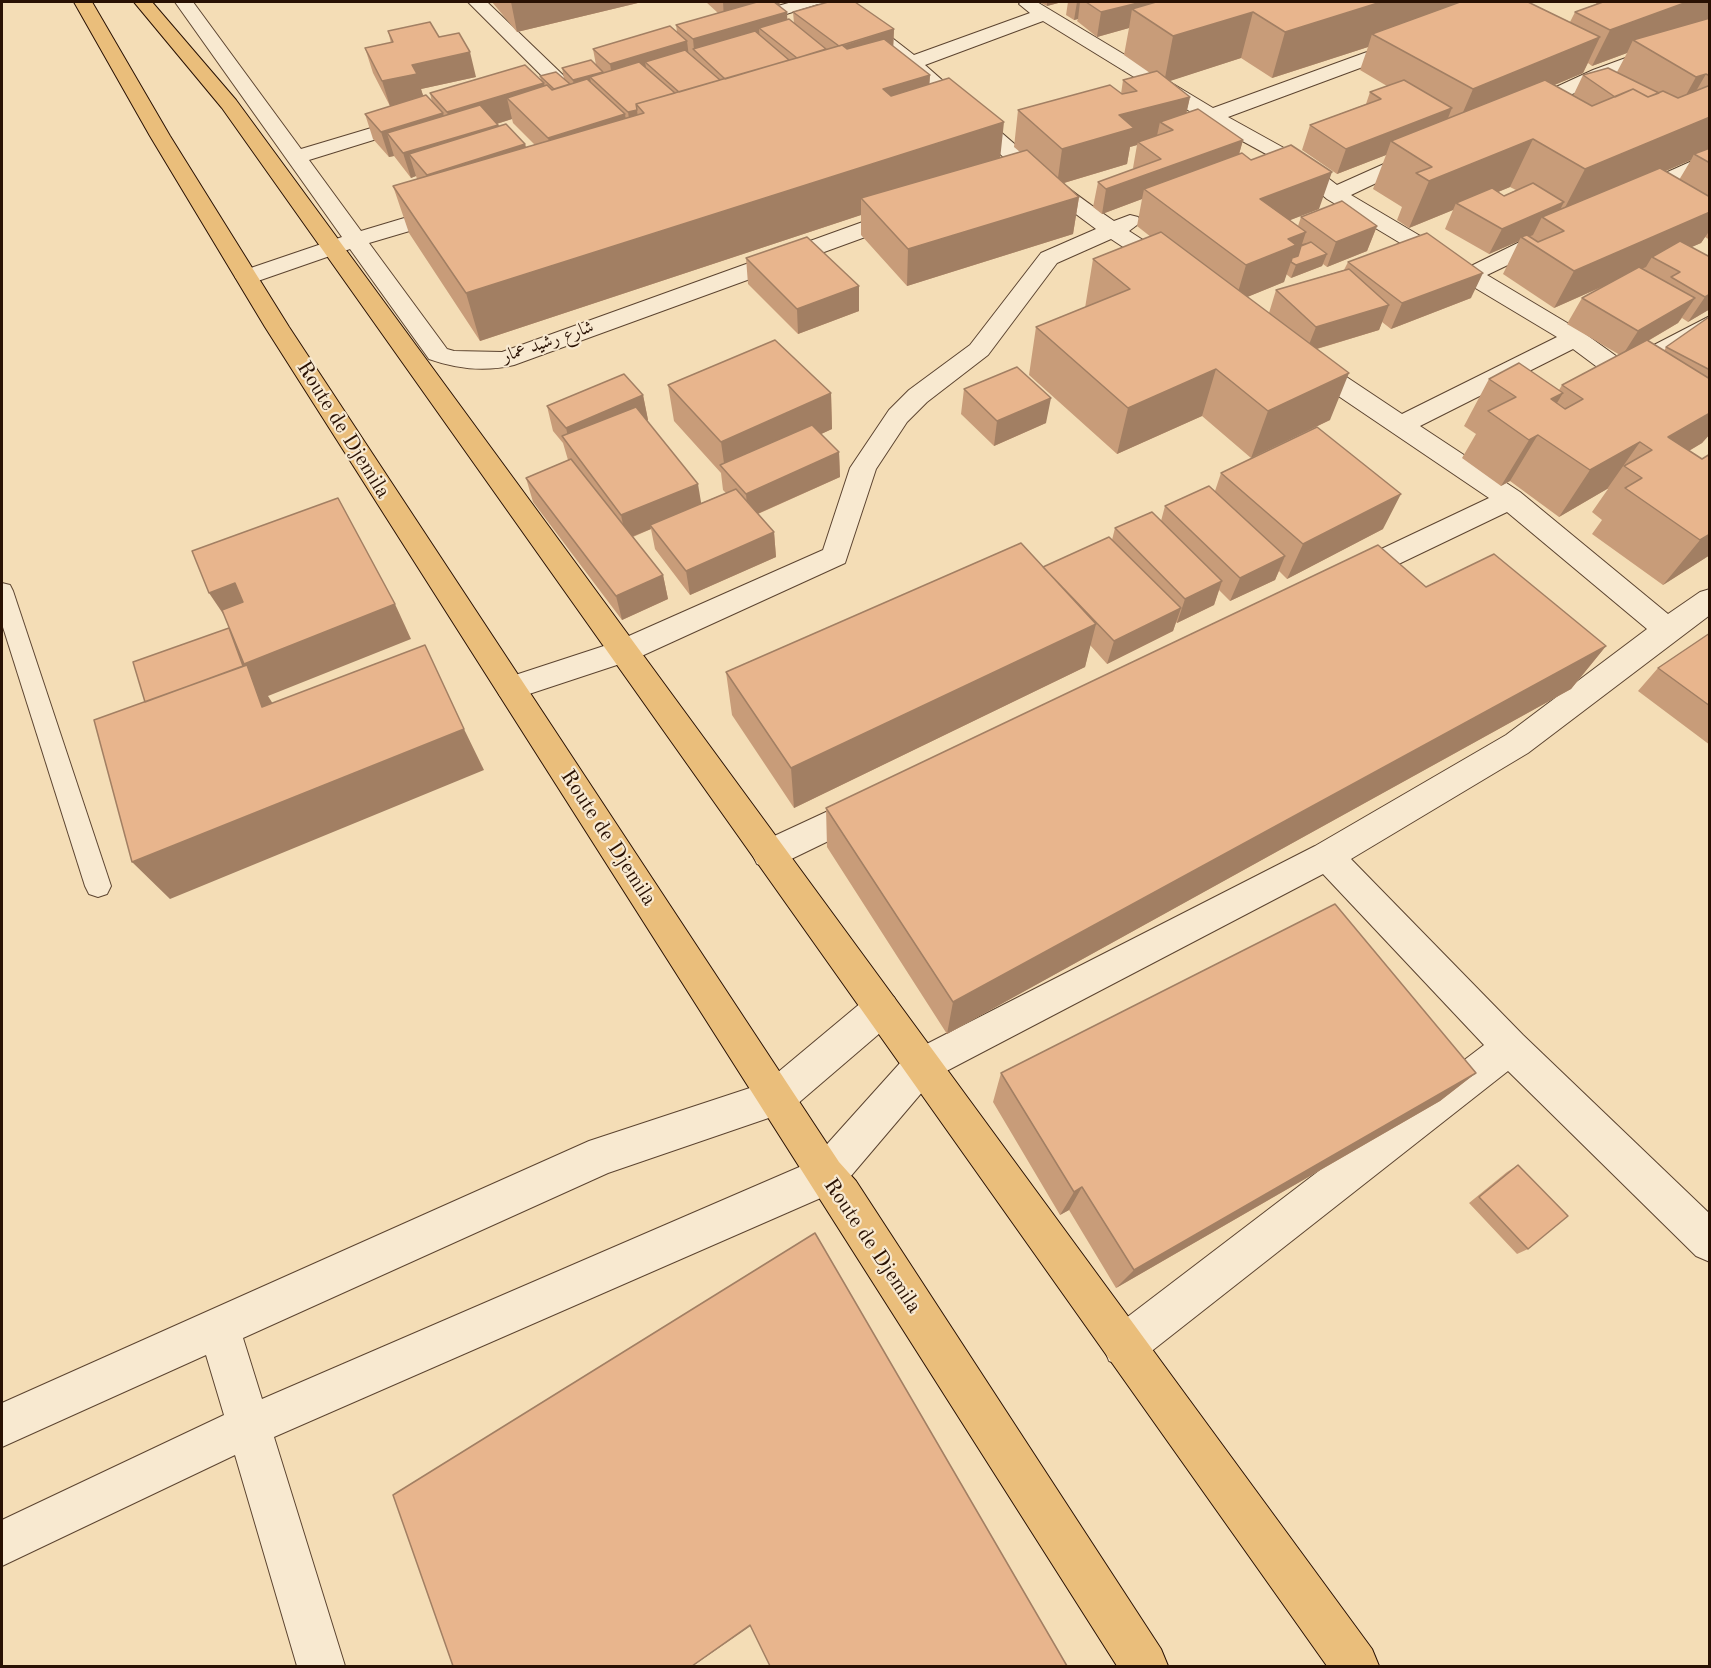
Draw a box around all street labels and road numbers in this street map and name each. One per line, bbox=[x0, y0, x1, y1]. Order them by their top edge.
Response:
street label: شارع رشيد عمار bbox=[499, 316, 597, 368]
street label: Route de Djemila bbox=[291, 357, 395, 503]
street label: Route de Djemila bbox=[555, 765, 661, 911]
street label: Route de Djemila bbox=[818, 1174, 926, 1318]

